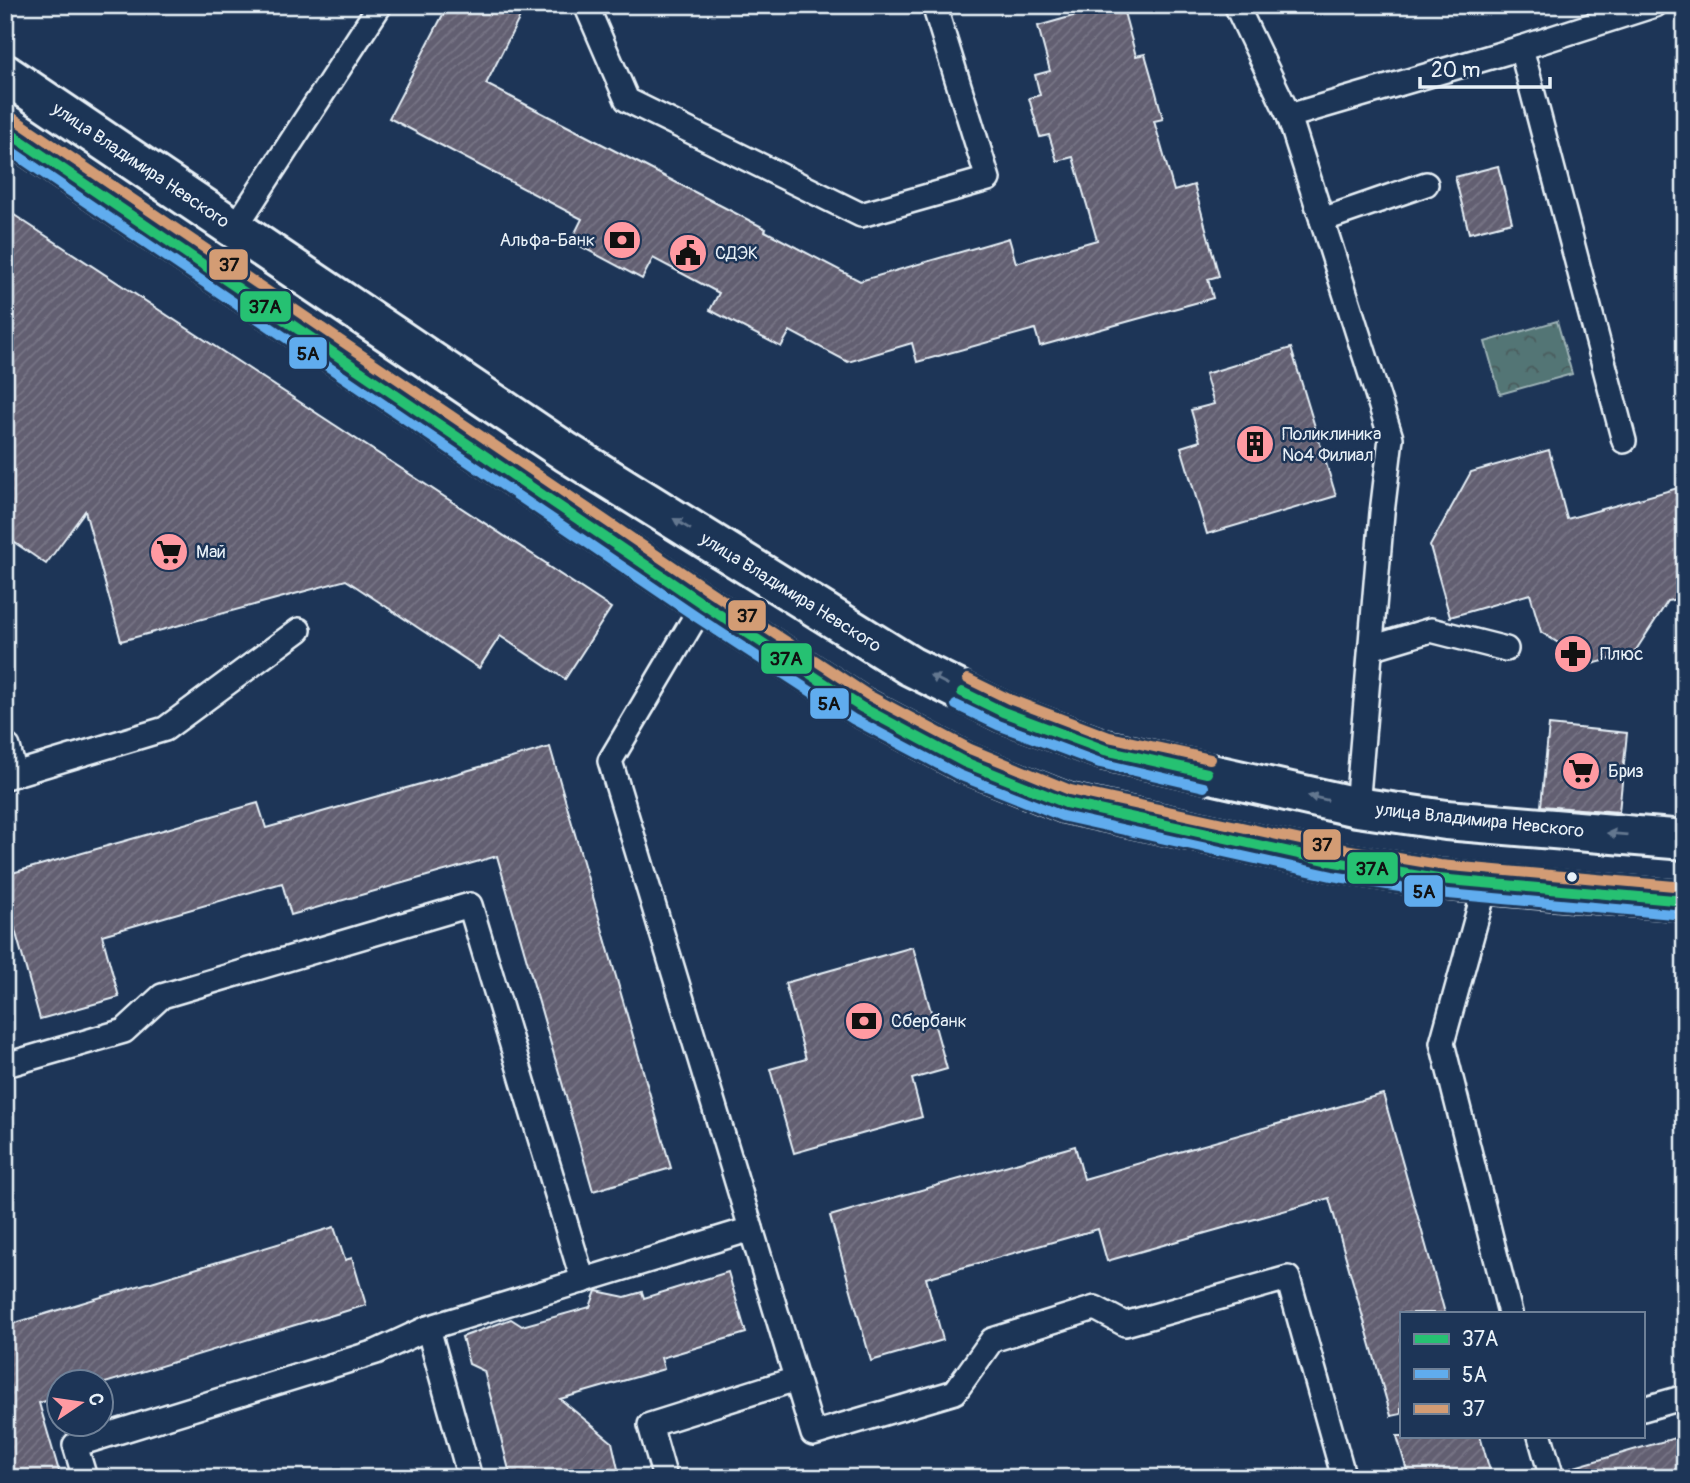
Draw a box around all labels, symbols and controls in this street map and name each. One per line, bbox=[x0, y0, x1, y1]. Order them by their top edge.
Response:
scale bar bbox=[1420, 46, 1550, 90]
text: 20 m bbox=[1431, 57, 1480, 84]
street label: улица Владимира Невского bbox=[47, 97, 234, 234]
bank icon: Альфа-Банк bbox=[601, 219, 643, 261]
place label: Альфа-Банк bbox=[499, 229, 595, 252]
public building icon: СДЭК bbox=[667, 232, 709, 274]
place label: СДЭК bbox=[715, 242, 758, 265]
line badge: 37 bbox=[208, 248, 249, 281]
text: 37 bbox=[219, 253, 240, 277]
line badge: 37А bbox=[239, 290, 292, 323]
text: 37А bbox=[249, 295, 282, 319]
line badge: 5А bbox=[288, 336, 328, 370]
text: 5А bbox=[297, 342, 320, 366]
building icon: Поликлиника №4 Филиал bbox=[1234, 423, 1276, 465]
place label: Поликлиника №4 Филиал bbox=[1282, 423, 1381, 467]
one-way arrow bbox=[672, 517, 692, 530]
street label: улица Владимира Невского bbox=[695, 527, 886, 658]
supermarket icon: Май bbox=[148, 531, 190, 573]
place label: Май bbox=[196, 541, 226, 564]
line badge: 37 bbox=[727, 599, 767, 632]
text: 37 bbox=[737, 604, 758, 628]
pharmacy icon: Плюс bbox=[1552, 633, 1594, 675]
line badge: 37А bbox=[760, 642, 813, 675]
place label: Плюс bbox=[1600, 643, 1643, 666]
text: 37А bbox=[770, 647, 803, 671]
one-way arrow bbox=[929, 675, 949, 686]
line badge: 5А bbox=[809, 687, 850, 720]
text: 5А bbox=[818, 692, 841, 716]
supermarket icon: Бриз bbox=[1560, 750, 1602, 792]
place label: Бриз bbox=[1608, 760, 1644, 783]
one-way arrow bbox=[1307, 792, 1329, 803]
street label: улица Владимира Невского bbox=[1374, 798, 1586, 843]
line badge: 37 bbox=[1302, 828, 1342, 861]
one-way arrow bbox=[1606, 828, 1628, 839]
text: 37 bbox=[1312, 833, 1333, 857]
line badge: 37А bbox=[1346, 851, 1399, 885]
text: 37А bbox=[1356, 857, 1389, 881]
unlabelled marker bbox=[1565, 870, 1579, 884]
line badge: 5А bbox=[1403, 874, 1444, 908]
text: 5А bbox=[1413, 880, 1436, 904]
bank icon: Сбербанк bbox=[843, 1000, 885, 1042]
place label: Сбербанк bbox=[891, 1010, 967, 1033]
legend bbox=[1400, 1312, 1644, 1438]
text: 37А bbox=[1462, 1326, 1498, 1353]
text: 5А bbox=[1462, 1362, 1487, 1389]
north arrow bbox=[46, 1368, 116, 1438]
text: С bbox=[83, 1391, 109, 1408]
text: 37 bbox=[1462, 1396, 1485, 1423]

